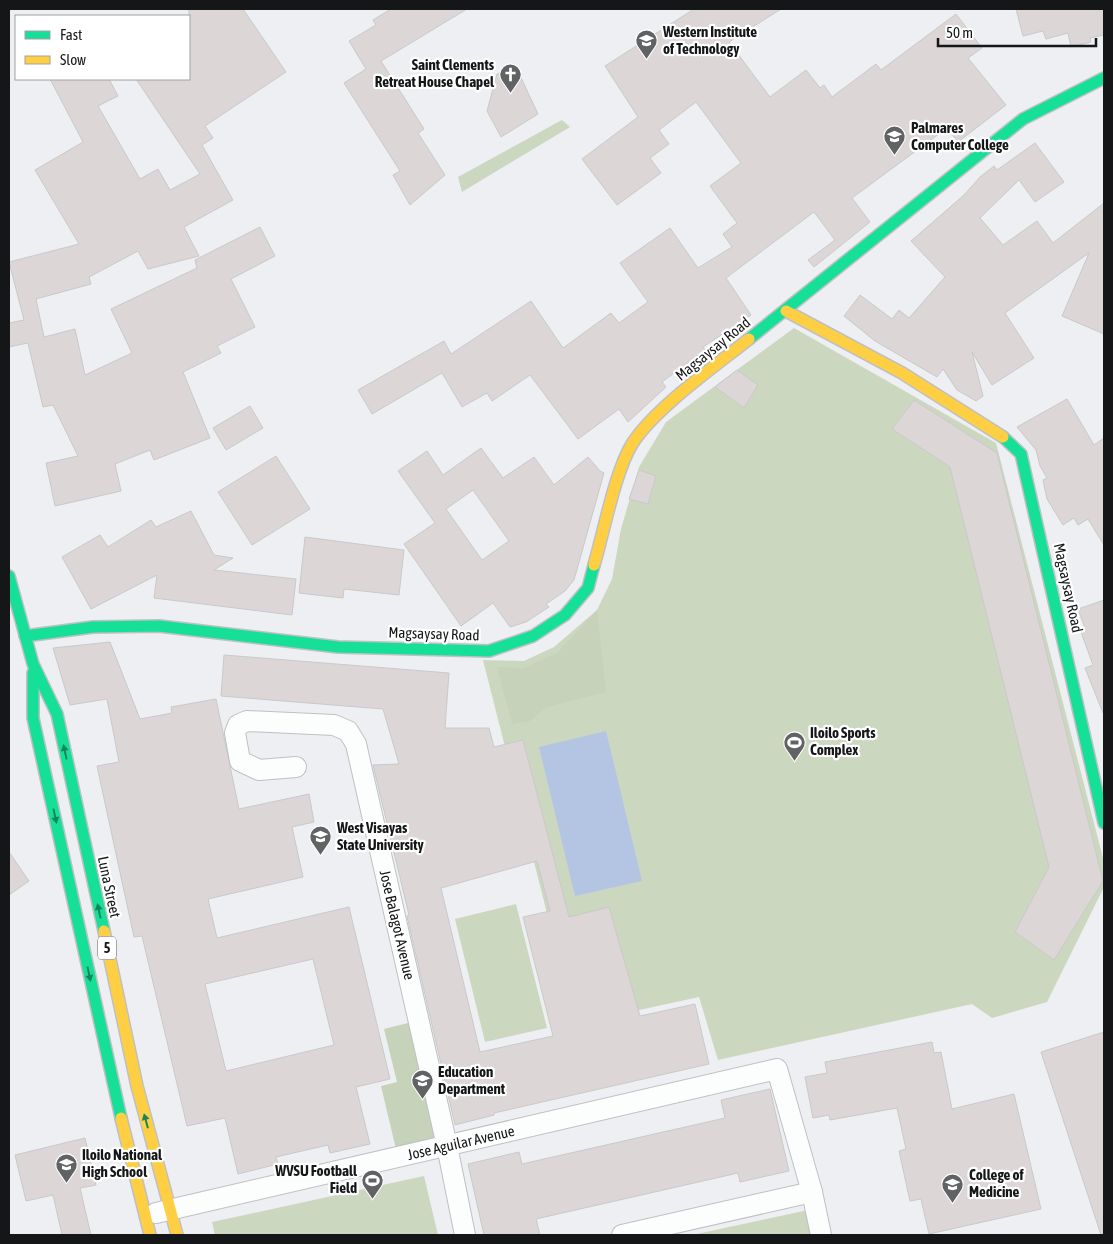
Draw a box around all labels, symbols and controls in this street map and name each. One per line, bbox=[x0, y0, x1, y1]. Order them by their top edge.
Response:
legend bbox=[15, 15, 190, 80]
scale bar bbox=[938, 15, 1096, 47]
place label: Western Institute of Technology bbox=[662, 23, 757, 57]
text: 50 m bbox=[946, 24, 973, 41]
text: Fast bbox=[60, 26, 82, 43]
school or university icon: Western Institute of Technology bbox=[635, 29, 659, 60]
text: Slow bbox=[60, 51, 86, 68]
place label: Saint Clements Retreat House Chapel bbox=[375, 56, 495, 90]
church icon: Saint Clements Retreat House Chapel bbox=[498, 62, 522, 93]
place label: Palmares Computer College bbox=[911, 119, 1009, 153]
school or university icon: Palmares Computer College bbox=[883, 125, 907, 156]
street label: Magsaysay Road bbox=[672, 313, 753, 384]
street label: Magsaysay Road bbox=[1051, 542, 1086, 634]
street label: Magsaysay Road bbox=[388, 623, 480, 644]
place label: Iloilo Sports Complex bbox=[810, 724, 876, 758]
sports icon: Iloilo Sports Complex bbox=[782, 730, 806, 761]
one-way arrow bbox=[61, 744, 69, 760]
one-way arrow bbox=[51, 808, 59, 824]
place label: West Visayas State University bbox=[336, 819, 425, 853]
school or university icon: West Visayas State University bbox=[309, 825, 333, 856]
street label: Luna Street bbox=[95, 855, 124, 919]
street label: Jose Balagot Avenue bbox=[377, 868, 418, 982]
one-way arrow bbox=[95, 903, 103, 918]
road number: 5 bbox=[98, 936, 116, 960]
one-way arrow bbox=[85, 967, 93, 982]
place label: Education Department bbox=[438, 1063, 506, 1097]
school or university icon: Education Department bbox=[410, 1069, 434, 1100]
one-way arrow bbox=[142, 1113, 150, 1128]
street label: Jose Aguilar Avenue bbox=[406, 1122, 516, 1163]
place label: Iloilo National High School bbox=[82, 1146, 163, 1180]
school or university icon: Iloilo National High School bbox=[54, 1152, 78, 1183]
place label: WVSU Football Field bbox=[274, 1162, 358, 1196]
place label: College of Medicine bbox=[969, 1166, 1024, 1200]
sports icon: WVSU Football Field bbox=[361, 1168, 385, 1199]
school or university icon: College of Medicine bbox=[941, 1172, 965, 1203]

